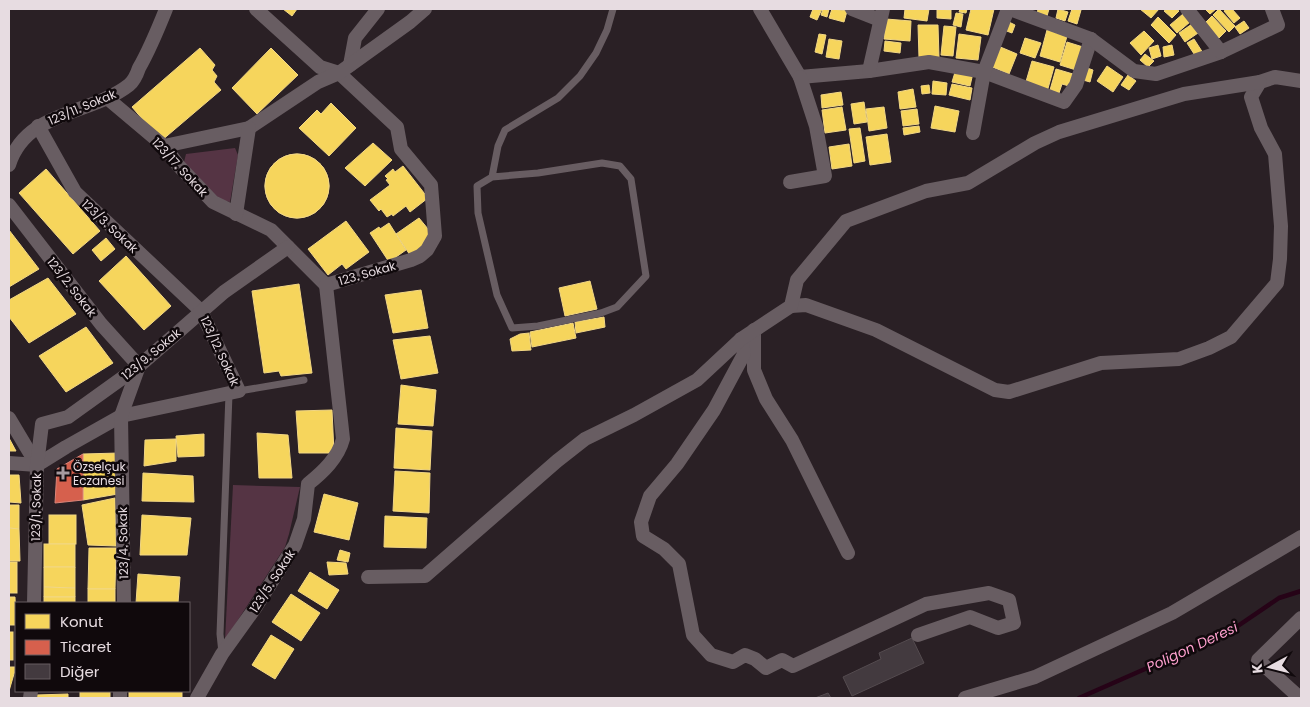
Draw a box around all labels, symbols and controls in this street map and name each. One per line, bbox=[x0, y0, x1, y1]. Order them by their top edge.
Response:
street label: 123/11. Sokak bbox=[45, 85, 119, 129]
street label: 123/17. Sokak bbox=[148, 134, 212, 201]
street label: 123/3. Sokak bbox=[78, 195, 143, 257]
street label: 123/2. Sokak bbox=[43, 254, 101, 321]
street label: 123. Sokak bbox=[336, 257, 398, 289]
street label: 123/12. Sokak bbox=[196, 313, 244, 389]
street label: 123/9. Sokak bbox=[118, 324, 185, 384]
place label: Özselçuk Eczanesi bbox=[73, 458, 127, 489]
marker: Özselçuk Eczanesi bbox=[57, 467, 69, 479]
street label: 123/1. Sokak bbox=[27, 472, 45, 541]
street label: 123/4. Sokak bbox=[114, 506, 132, 579]
street label: 123/5. Sokak bbox=[245, 546, 299, 616]
legend bbox=[15, 602, 190, 692]
text: Konut bbox=[60, 611, 103, 632]
water label: Poligon Deresi bbox=[1143, 617, 1241, 677]
text: Ticaret bbox=[60, 636, 111, 657]
north arrow bbox=[1245, 642, 1295, 692]
text: Diğer bbox=[60, 661, 100, 682]
text: K bbox=[1247, 662, 1268, 675]

